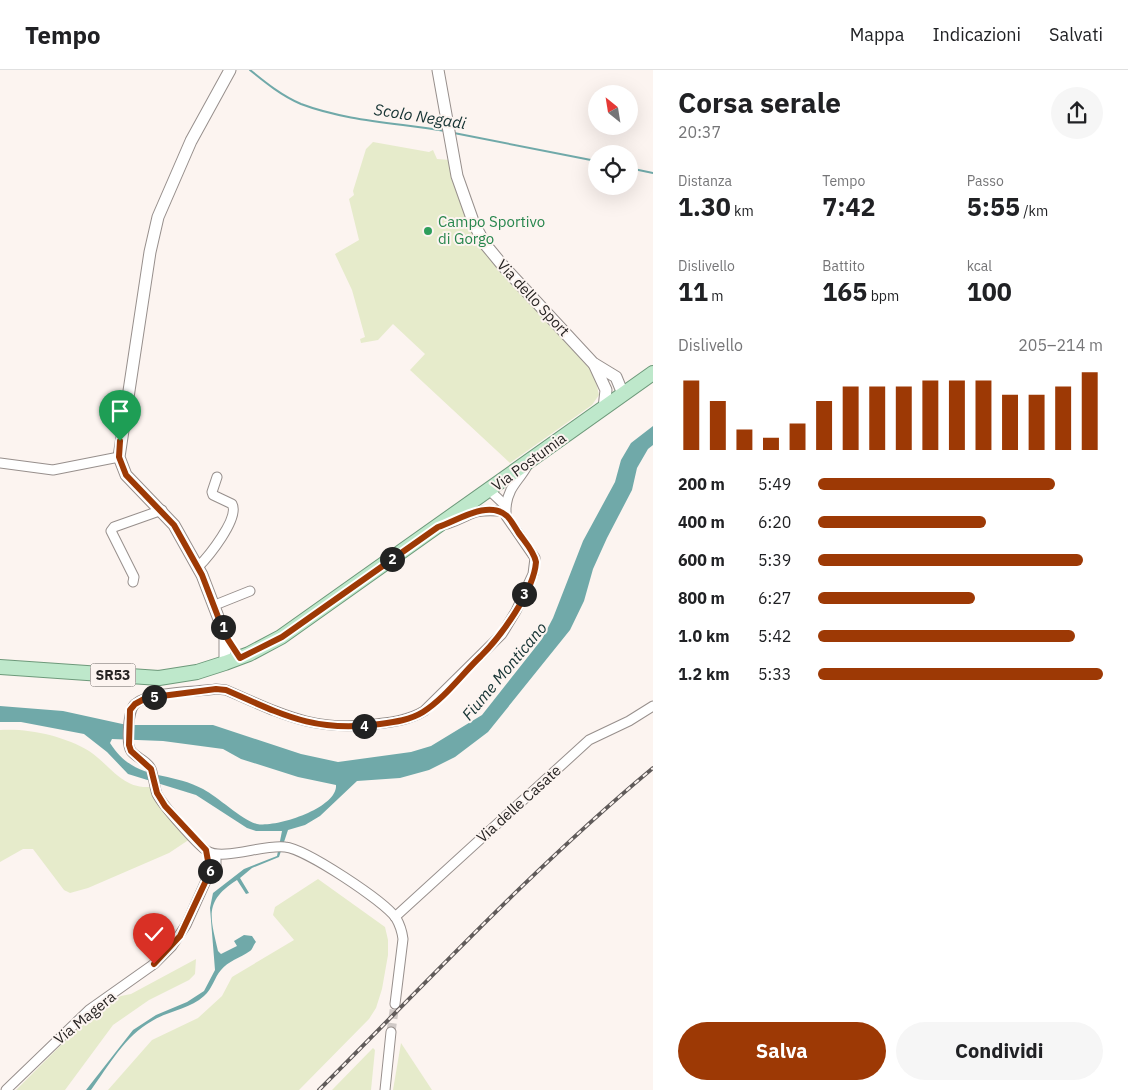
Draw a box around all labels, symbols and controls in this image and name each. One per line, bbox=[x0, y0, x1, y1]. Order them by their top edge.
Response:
text: Tempo bbox=[25, 19, 101, 51]
text: Mappa bbox=[850, 23, 904, 46]
text: Indicazioni bbox=[932, 23, 1021, 46]
text: Salvati bbox=[1049, 23, 1103, 46]
text: Corsa serale bbox=[678, 84, 841, 121]
north arrow bbox=[588, 85, 638, 135]
map controls bbox=[588, 85, 638, 195]
button: share bbox=[1051, 87, 1103, 139]
water label: Scolo Negadi bbox=[373, 99, 468, 133]
text: 20:37 bbox=[678, 122, 721, 142]
button: locate bbox=[588, 145, 638, 195]
text: Distanza bbox=[678, 172, 732, 190]
text: Tempo bbox=[822, 172, 865, 190]
text: Passo bbox=[967, 172, 1004, 190]
text: 1.30 bbox=[678, 190, 731, 223]
text: 7:42 bbox=[822, 190, 876, 223]
text: 5:55 bbox=[967, 190, 1020, 223]
text: km bbox=[731, 202, 754, 220]
text: /km bbox=[1020, 202, 1048, 220]
place label: Campo Sportivo di Gorgo bbox=[438, 212, 545, 248]
marker: Campo Sportivo di Gorgo bbox=[422, 225, 434, 237]
street label: Via dello Sport bbox=[493, 255, 574, 340]
text: Dislivello bbox=[678, 257, 735, 275]
text: Battito bbox=[822, 257, 865, 275]
text: kcal bbox=[967, 257, 992, 275]
text: 11 bbox=[678, 275, 708, 308]
text: 165 bbox=[822, 275, 867, 308]
text: 100 bbox=[967, 275, 1012, 308]
text: m bbox=[708, 287, 724, 305]
text: bpm bbox=[867, 287, 899, 305]
text: Dislivello bbox=[678, 335, 743, 355]
text: 205–214 m bbox=[1018, 335, 1103, 355]
pin bbox=[99, 390, 141, 441]
icon: arrive bbox=[106, 397, 134, 425]
street label: Via Postumia bbox=[488, 428, 570, 495]
text: 200 m bbox=[678, 474, 725, 494]
text: 5:49 bbox=[758, 474, 791, 494]
text: 400 m bbox=[678, 512, 725, 532]
text: 6:20 bbox=[758, 512, 791, 532]
pin: 2 bbox=[380, 546, 404, 572]
text: 2 bbox=[388, 550, 397, 568]
text: 600 m bbox=[678, 550, 725, 570]
text: 5:39 bbox=[758, 550, 791, 570]
pin: 3 bbox=[512, 582, 536, 606]
text: 3 bbox=[520, 585, 529, 603]
text: 800 m bbox=[678, 588, 725, 608]
text: 6:27 bbox=[758, 588, 791, 608]
pin: 1 bbox=[210, 614, 236, 640]
text: 1 bbox=[219, 618, 228, 636]
water label: Fiume Monticano bbox=[457, 618, 551, 724]
text: 1.0 km bbox=[678, 626, 729, 646]
text: 5:42 bbox=[758, 626, 791, 646]
road number: SR53 bbox=[90, 664, 136, 686]
text: 1.2 km bbox=[678, 664, 729, 684]
text: 5:33 bbox=[758, 664, 791, 684]
pin: 5 bbox=[142, 684, 166, 710]
text: 5 bbox=[150, 688, 159, 706]
pin: 4 bbox=[352, 714, 376, 738]
text: 4 bbox=[360, 717, 369, 735]
street label: Via delle Casate bbox=[472, 761, 565, 847]
pin: 6 bbox=[198, 858, 222, 884]
text: 6 bbox=[206, 862, 215, 880]
pin bbox=[133, 913, 175, 964]
icon: check bbox=[140, 920, 168, 948]
street label: Via Magera bbox=[50, 987, 119, 1048]
button: Salva bbox=[678, 1022, 886, 1080]
button: Condividi bbox=[896, 1022, 1103, 1080]

